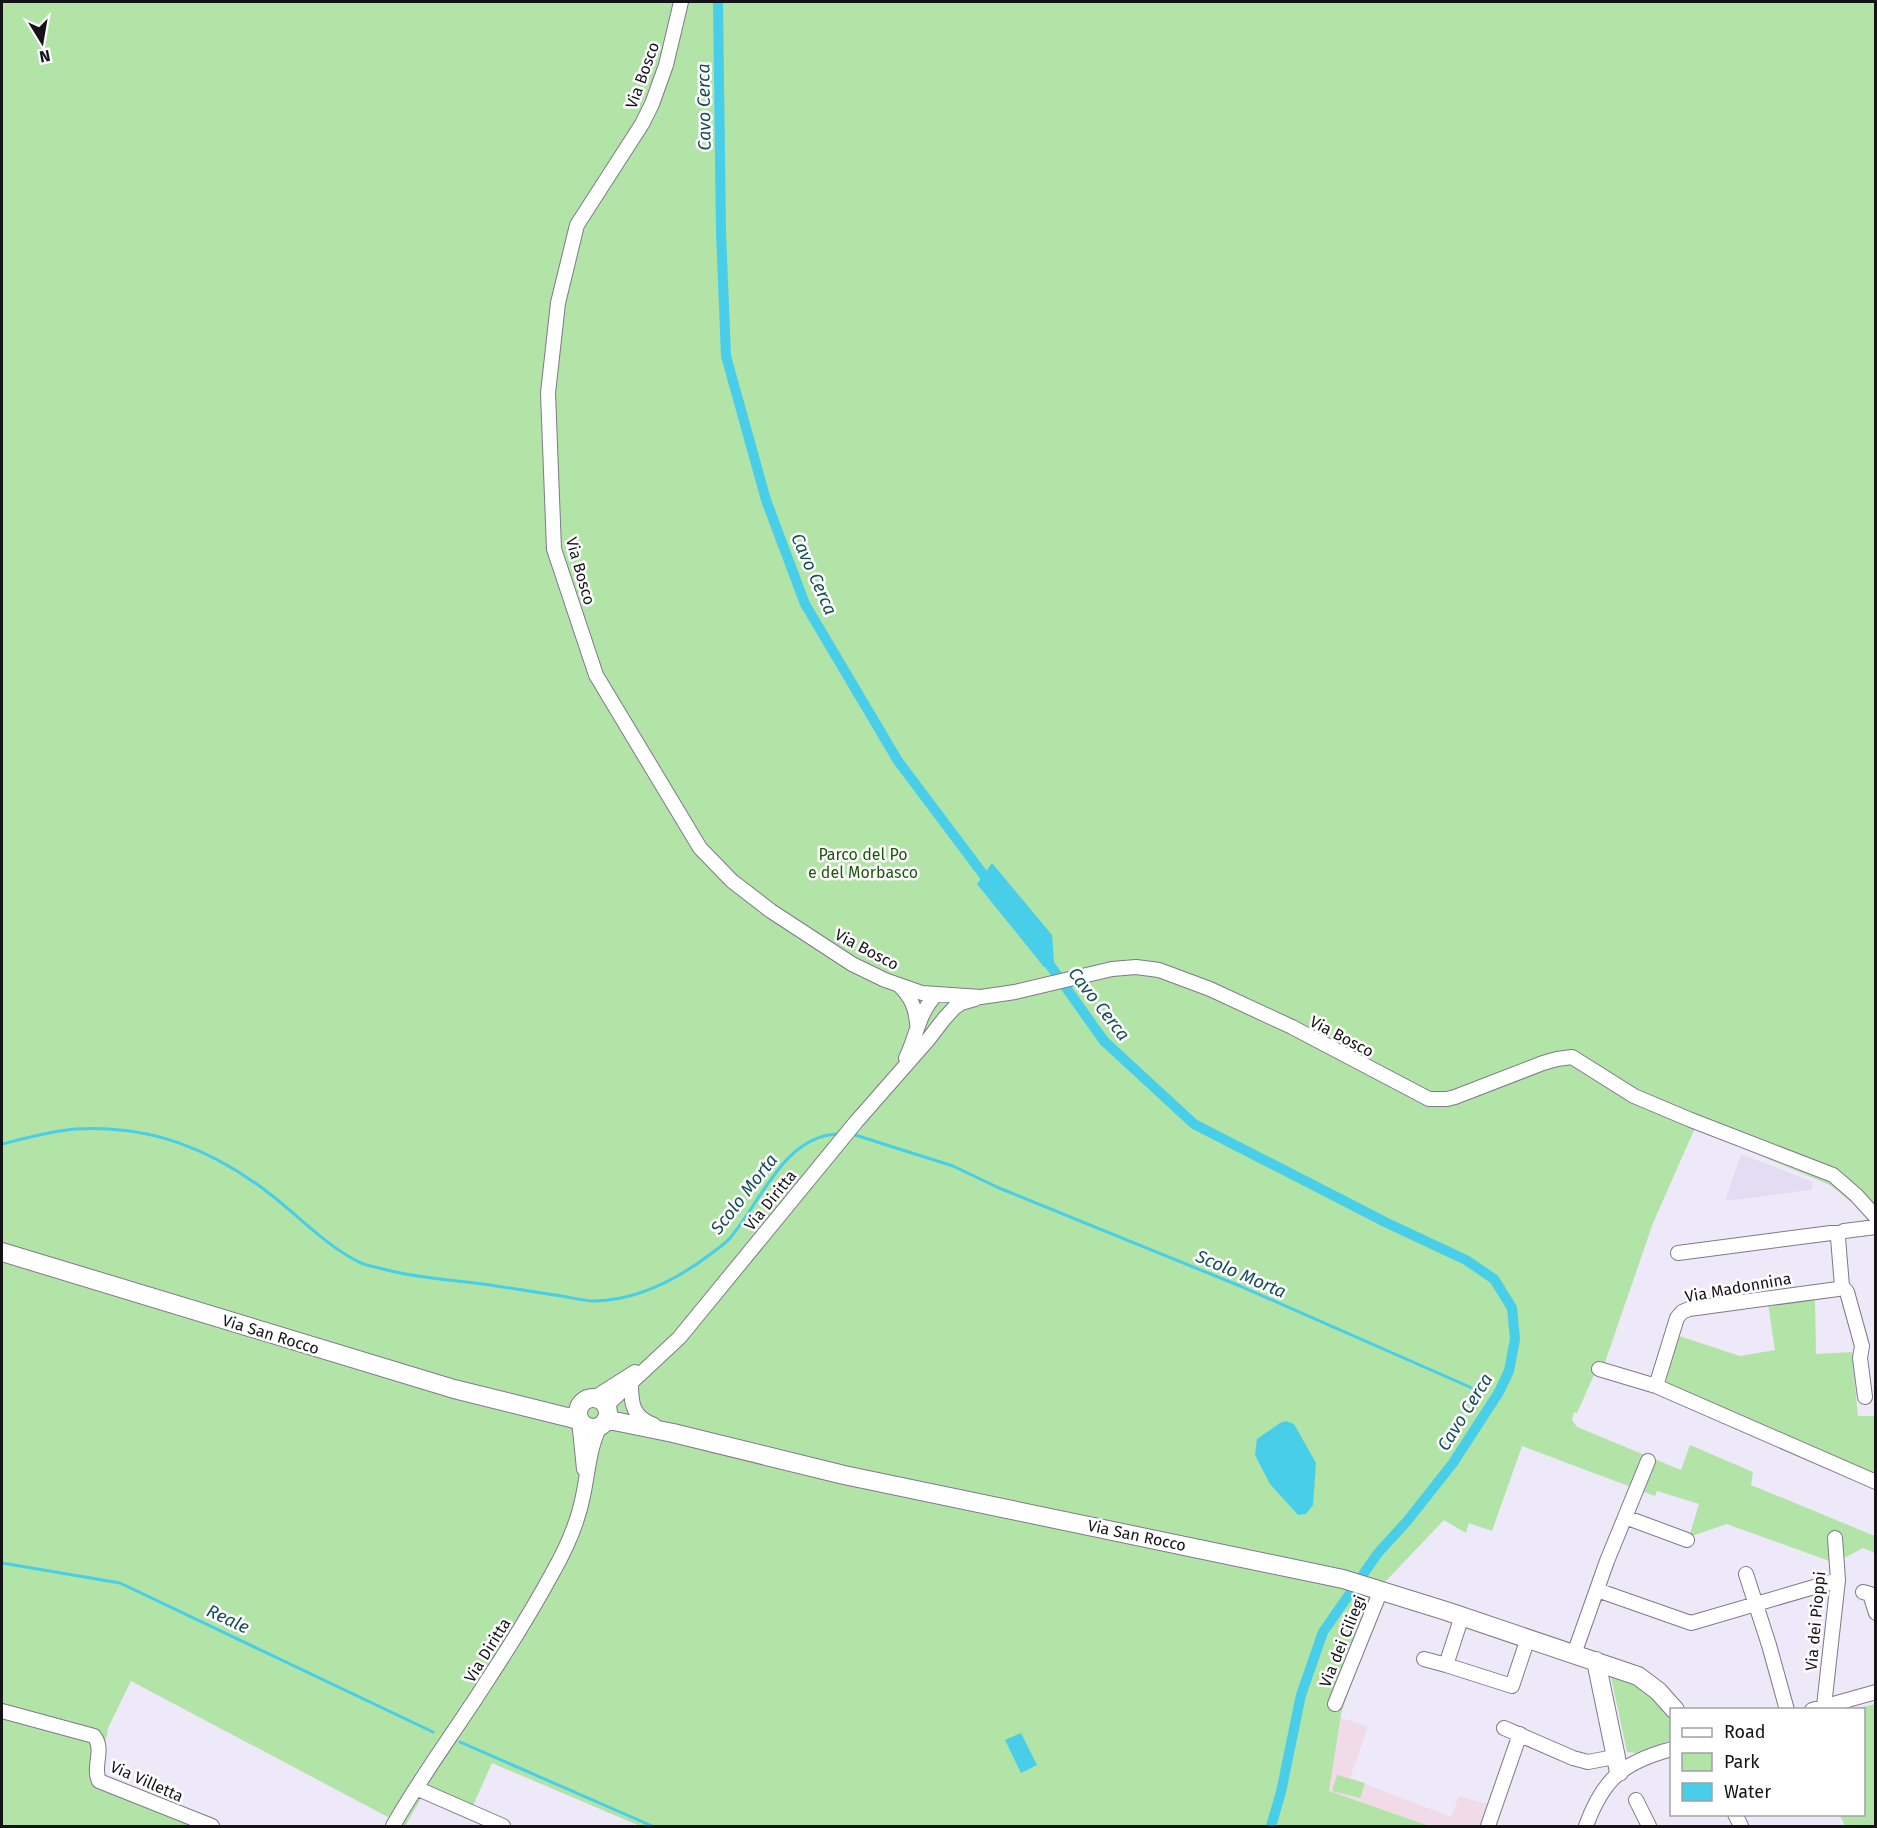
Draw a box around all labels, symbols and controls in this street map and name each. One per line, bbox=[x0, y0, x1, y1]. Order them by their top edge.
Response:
north arrow bbox=[12, 12, 72, 72]
street label: Via Bosco bbox=[622, 39, 663, 111]
text: N bbox=[38, 46, 52, 67]
water label: Cavo Cerca bbox=[692, 63, 716, 151]
water label: Cavo Cerca bbox=[786, 530, 842, 618]
street label: Via Bosco bbox=[562, 535, 599, 607]
park label: Parco del Po e del Morbasco bbox=[808, 845, 918, 882]
street label: Via Bosco bbox=[832, 925, 902, 974]
water label: Cavo Cerca bbox=[1064, 963, 1134, 1045]
street label: Via Bosco bbox=[1307, 1012, 1377, 1061]
water label: Scolo Morta bbox=[705, 1149, 782, 1239]
street label: Via Diritta bbox=[740, 1166, 800, 1234]
water label: Scolo Morta bbox=[1192, 1245, 1289, 1303]
street label: Via Madonnina bbox=[1683, 1269, 1793, 1306]
street label: Via San Rocco bbox=[220, 1311, 322, 1358]
water label: Cavo Cerca bbox=[1433, 1369, 1497, 1455]
street label: Via San Rocco bbox=[1086, 1516, 1188, 1555]
street label: Via dei Pioppi bbox=[1802, 1570, 1829, 1672]
street label: Via dei Ciliegi bbox=[1315, 1592, 1370, 1690]
water label: Reale bbox=[203, 1600, 253, 1638]
street label: Via Diritta bbox=[460, 1615, 515, 1686]
legend bbox=[1670, 1708, 1865, 1816]
text: Road bbox=[1724, 1721, 1766, 1743]
text: Park bbox=[1724, 1751, 1760, 1773]
street label: Via Villetta bbox=[107, 1757, 186, 1806]
text: Water bbox=[1724, 1781, 1771, 1803]

